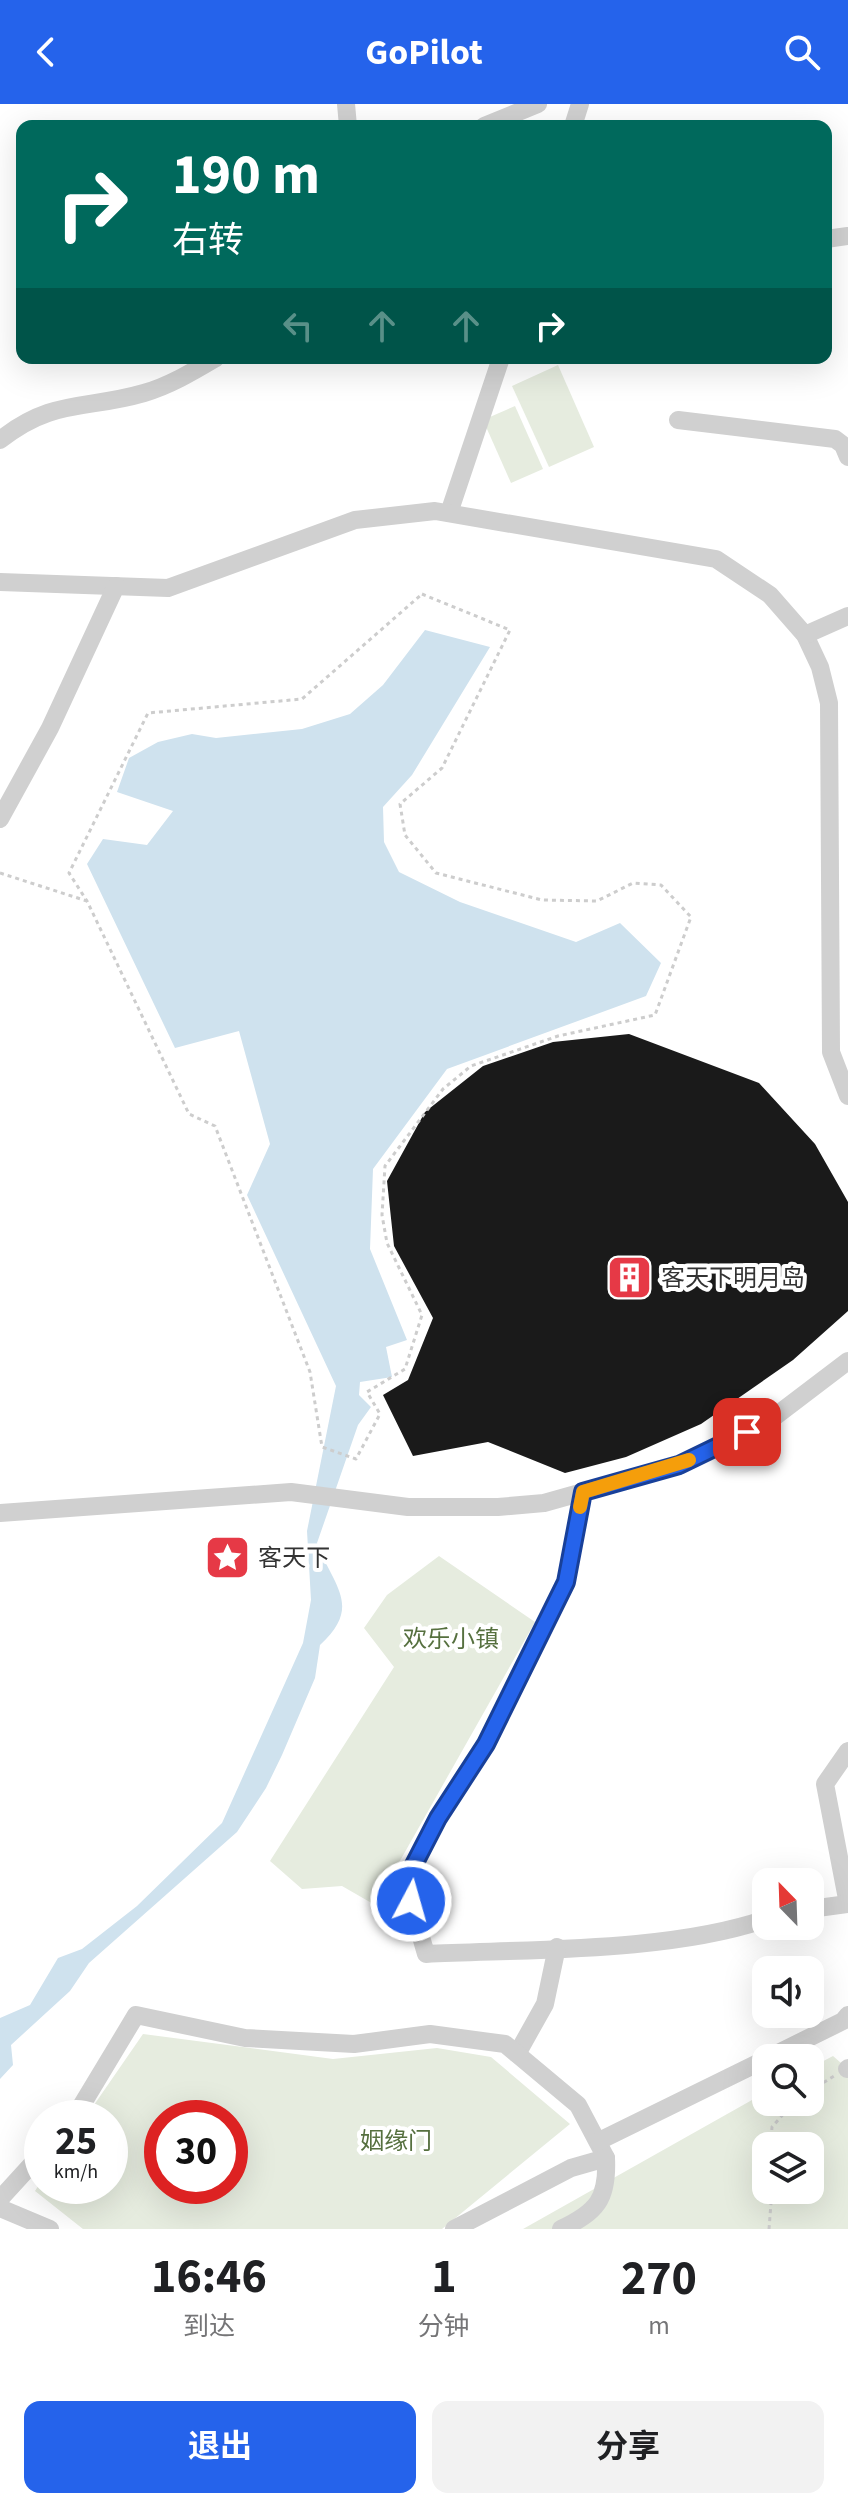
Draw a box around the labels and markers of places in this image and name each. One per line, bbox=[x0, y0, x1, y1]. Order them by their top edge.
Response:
building icon: 客天下明月岛 bbox=[606, 1254, 654, 1302]
place label: 客天下明月岛 bbox=[661, 1261, 805, 1296]
pin bbox=[713, 1398, 781, 1466]
place icon: 客天下 bbox=[203, 1534, 251, 1582]
place label: 客天下 bbox=[258, 1541, 330, 1576]

